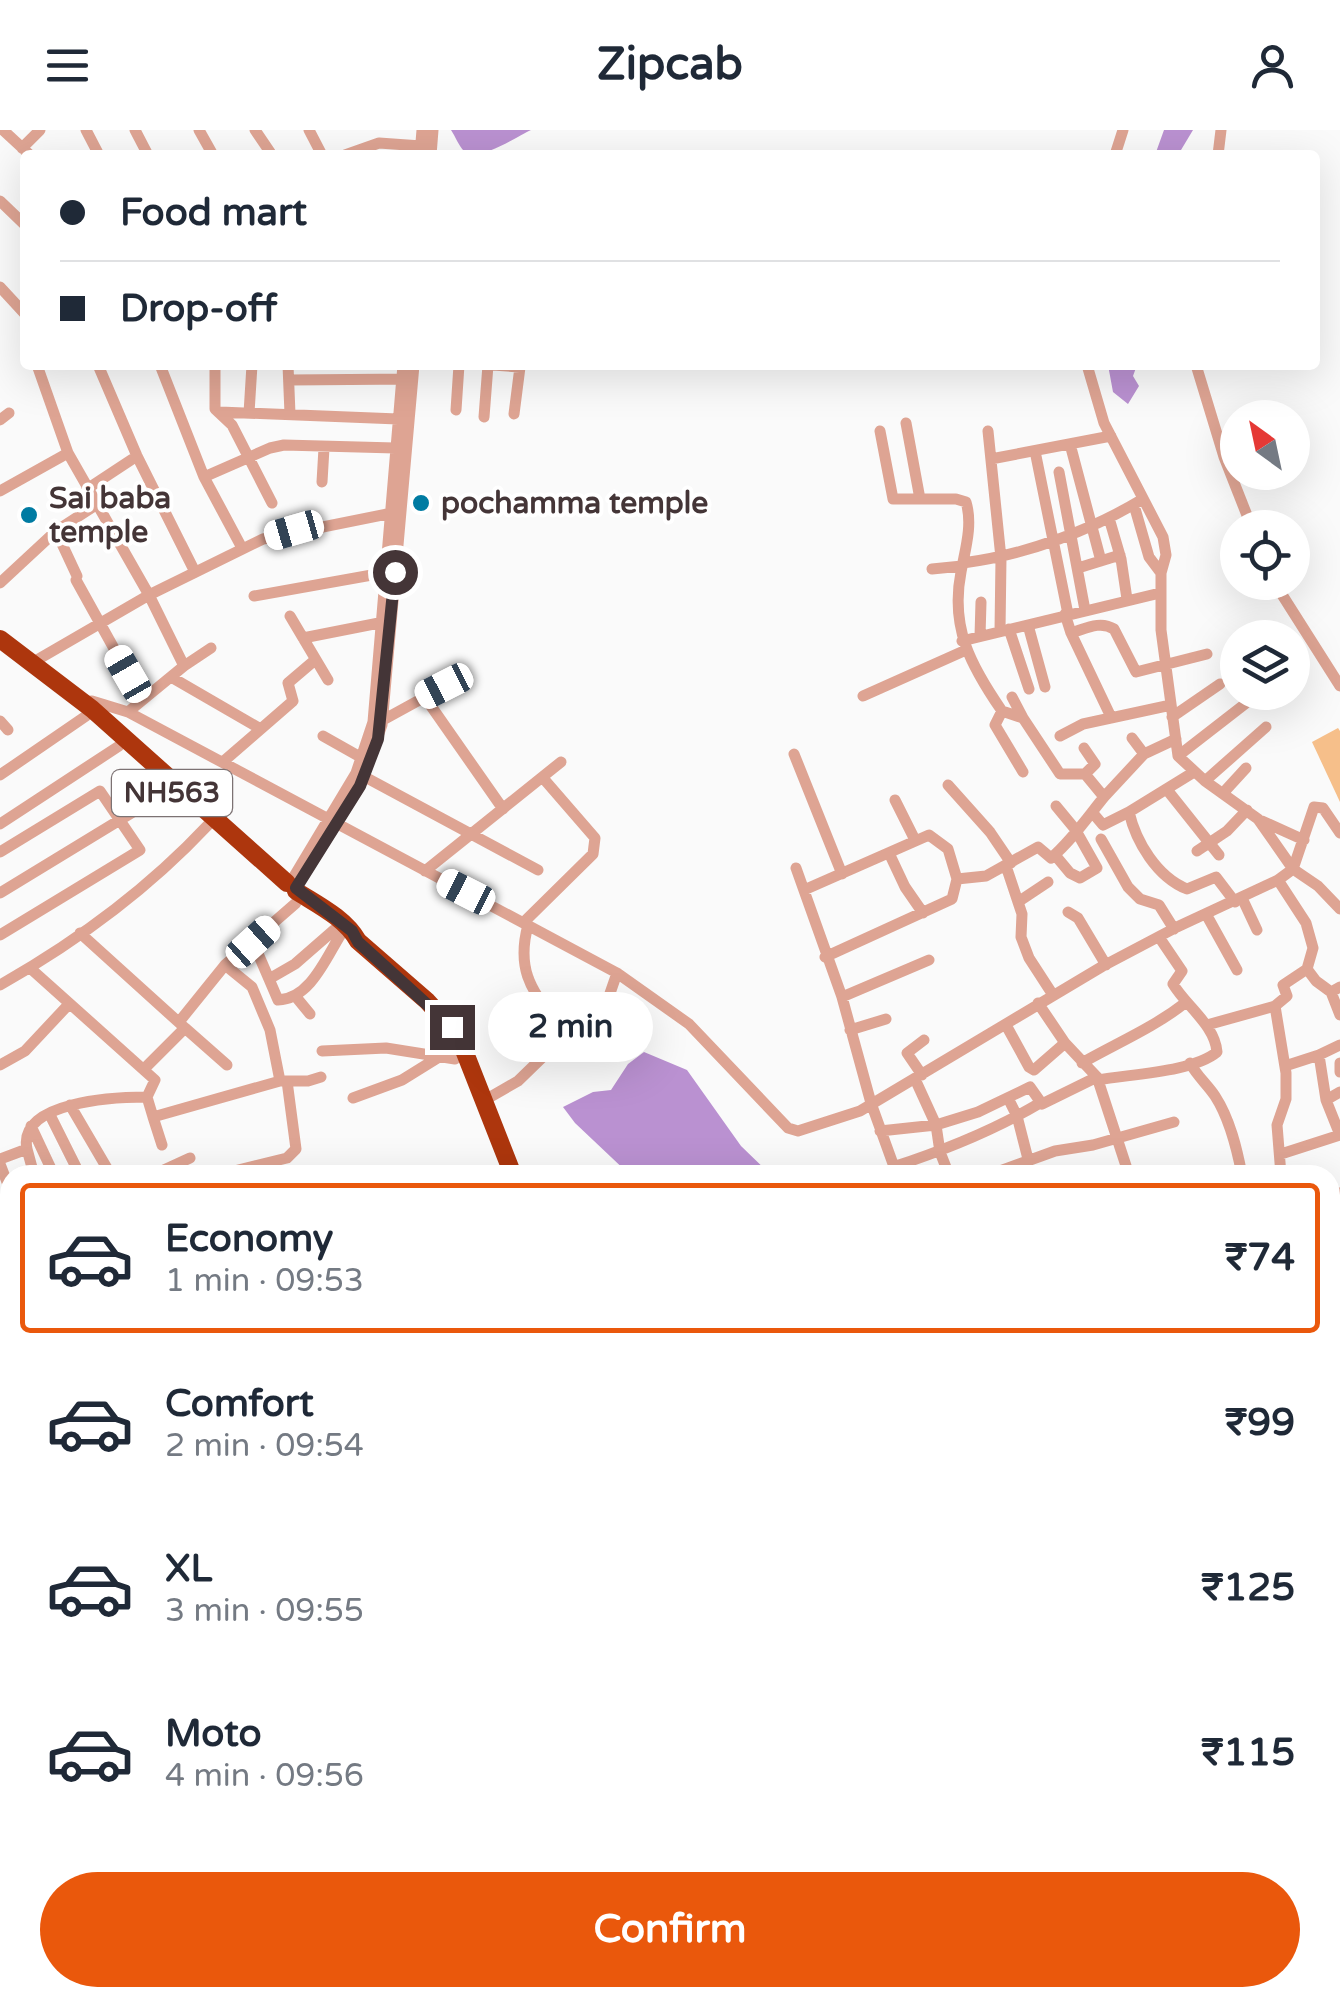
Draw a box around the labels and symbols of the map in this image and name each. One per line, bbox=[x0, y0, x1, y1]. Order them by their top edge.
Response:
north arrow bbox=[1220, 400, 1310, 490]
place label: Sai baba temple bbox=[49, 480, 171, 551]
place label: pochamma temple bbox=[441, 485, 708, 522]
marker: pochamma temple bbox=[410, 492, 432, 514]
marker: Sai baba temple bbox=[18, 504, 40, 526]
car bbox=[261, 507, 327, 553]
route start bbox=[373, 550, 418, 595]
car bbox=[100, 641, 156, 707]
car bbox=[410, 659, 478, 713]
road number: NH563 bbox=[112, 770, 232, 816]
car bbox=[432, 865, 500, 919]
car bbox=[221, 911, 285, 973]
callout: 2 min bbox=[487, 992, 652, 1062]
route end bbox=[430, 1005, 475, 1050]

